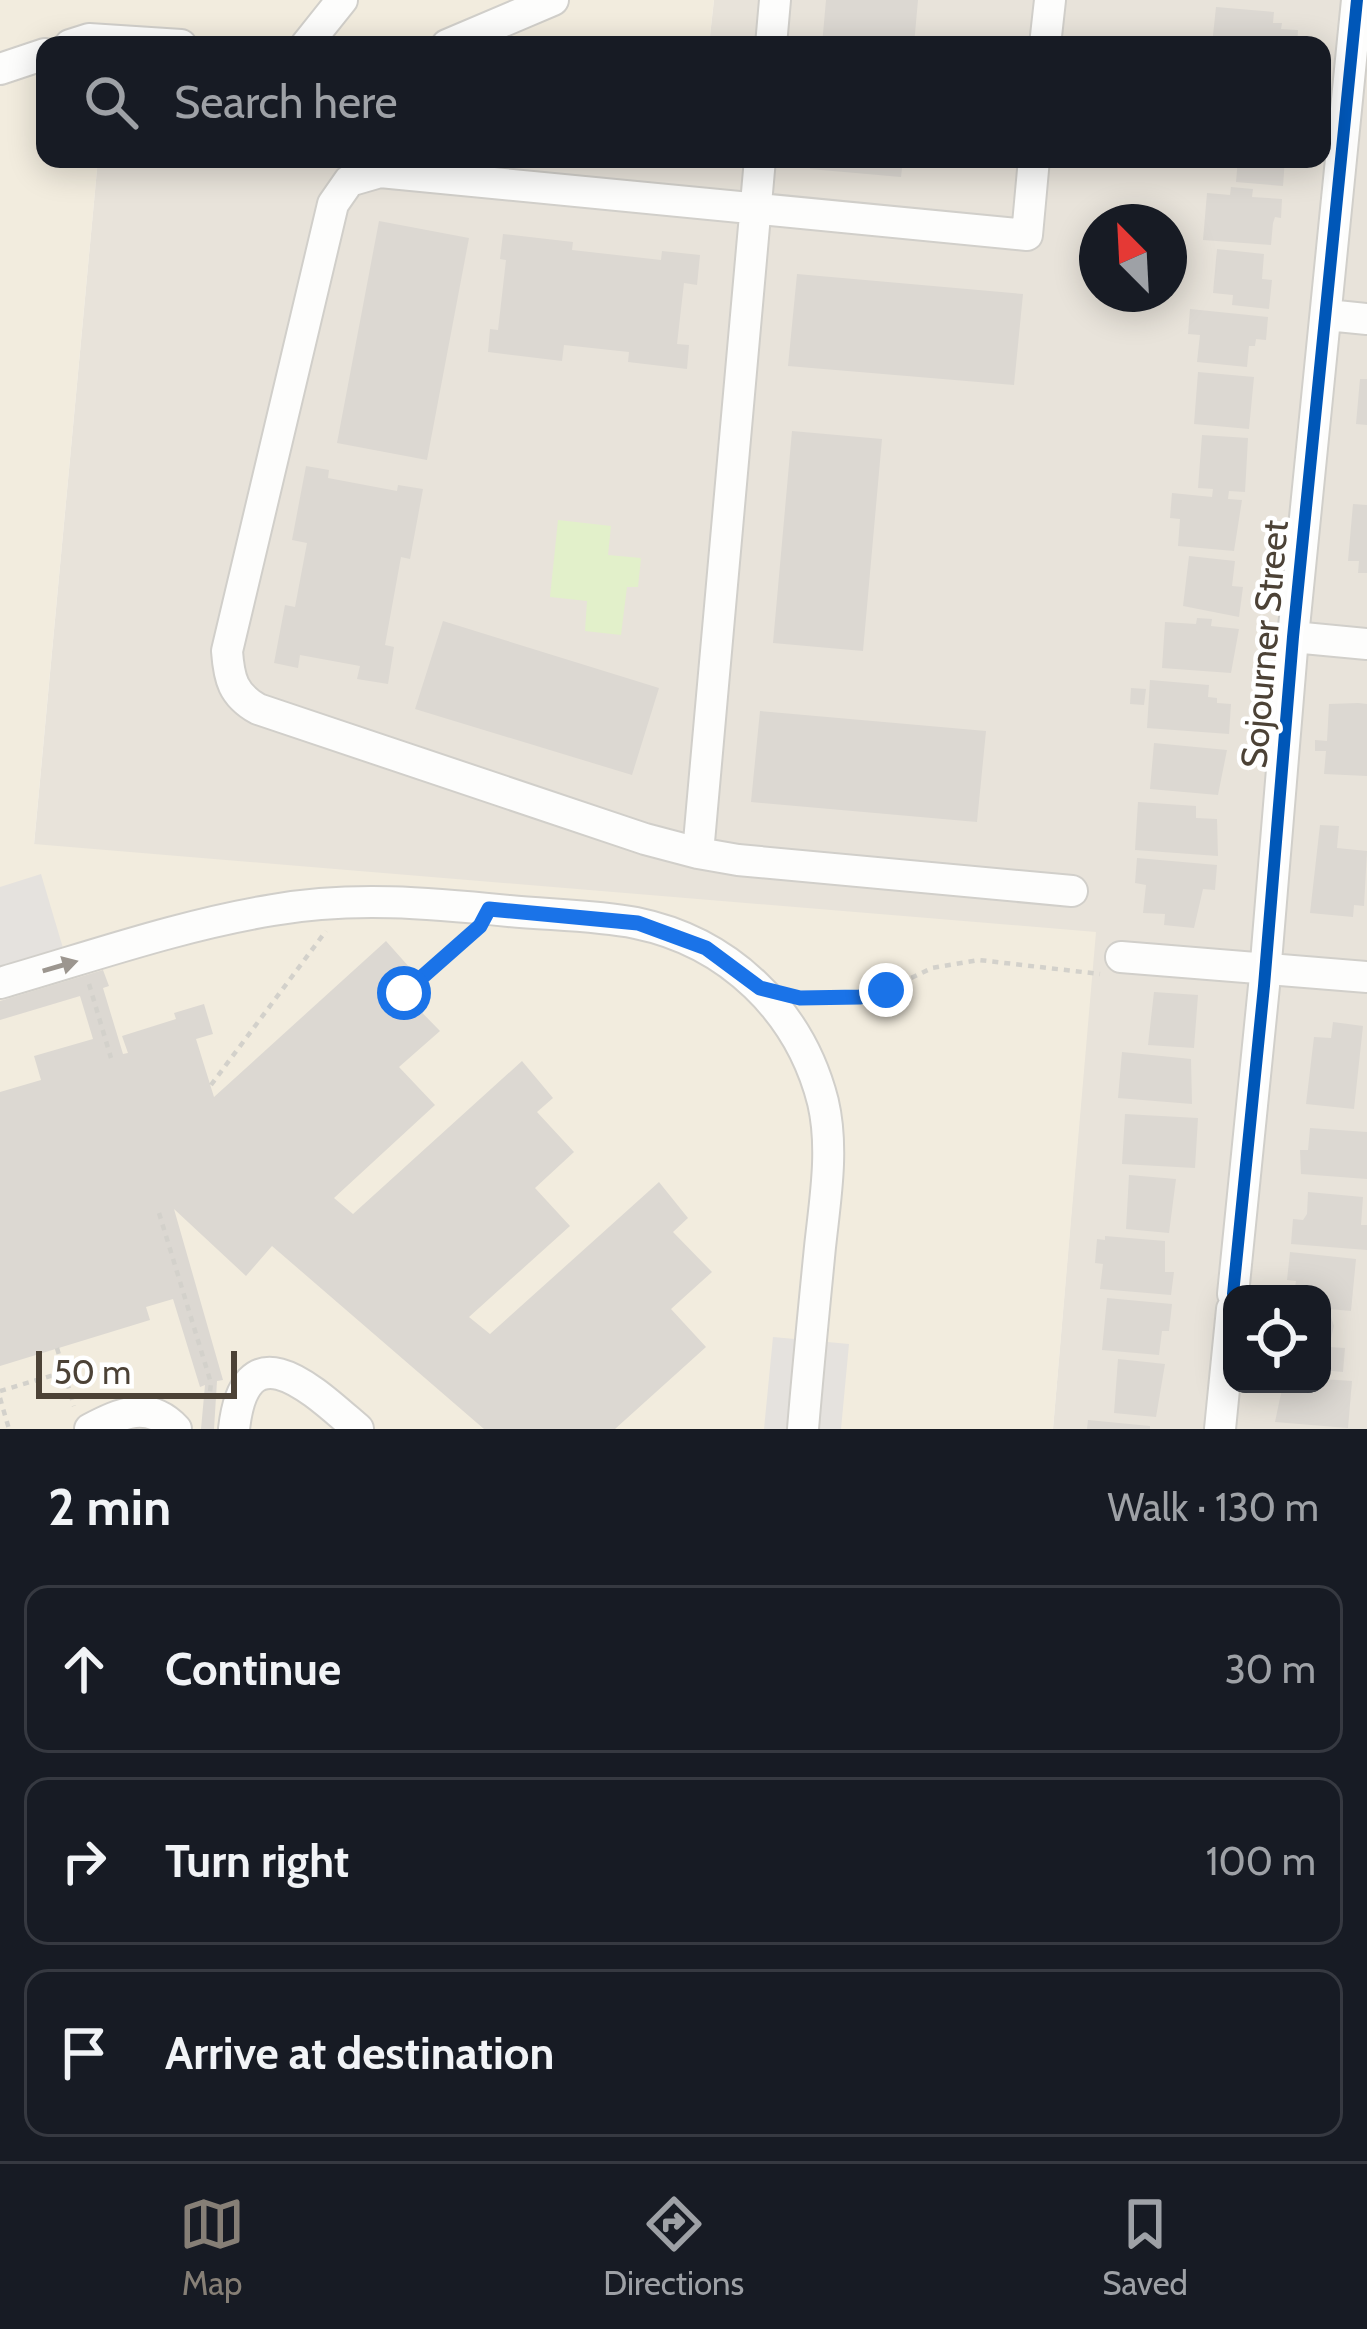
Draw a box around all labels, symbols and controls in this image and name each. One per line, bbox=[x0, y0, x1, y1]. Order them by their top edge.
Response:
search box bbox=[36, 36, 1331, 168]
icon: search bbox=[78, 69, 144, 135]
text: Search here bbox=[174, 75, 398, 129]
north arrow bbox=[1079, 204, 1187, 312]
street label: Sojourner Street bbox=[1231, 518, 1297, 770]
one-way arrow bbox=[42, 956, 79, 974]
route end bbox=[859, 963, 913, 1017]
route start bbox=[377, 966, 431, 1020]
map controls bbox=[1223, 1285, 1331, 1393]
button: locate bbox=[1223, 1285, 1331, 1393]
scale bar bbox=[36, 1345, 237, 1398]
text: 50 m bbox=[54, 1352, 131, 1392]
text: 2 min bbox=[48, 1476, 171, 1538]
text: Walk · 130 m bbox=[1107, 1483, 1319, 1531]
icon: ahead bbox=[51, 1636, 117, 1702]
text: Continue bbox=[165, 1642, 341, 1696]
text: 30 m bbox=[1225, 1645, 1316, 1693]
icon: right bbox=[51, 1828, 117, 1894]
text: Turn right bbox=[165, 1834, 349, 1888]
text: 100 m bbox=[1206, 1837, 1316, 1885]
icon: arrive bbox=[51, 2020, 117, 2086]
text: Arrive at destination bbox=[165, 2026, 554, 2080]
tab: Map bbox=[179, 2191, 245, 2303]
tab: Directions bbox=[603, 2191, 744, 2303]
tab: Saved bbox=[1102, 2191, 1188, 2303]

